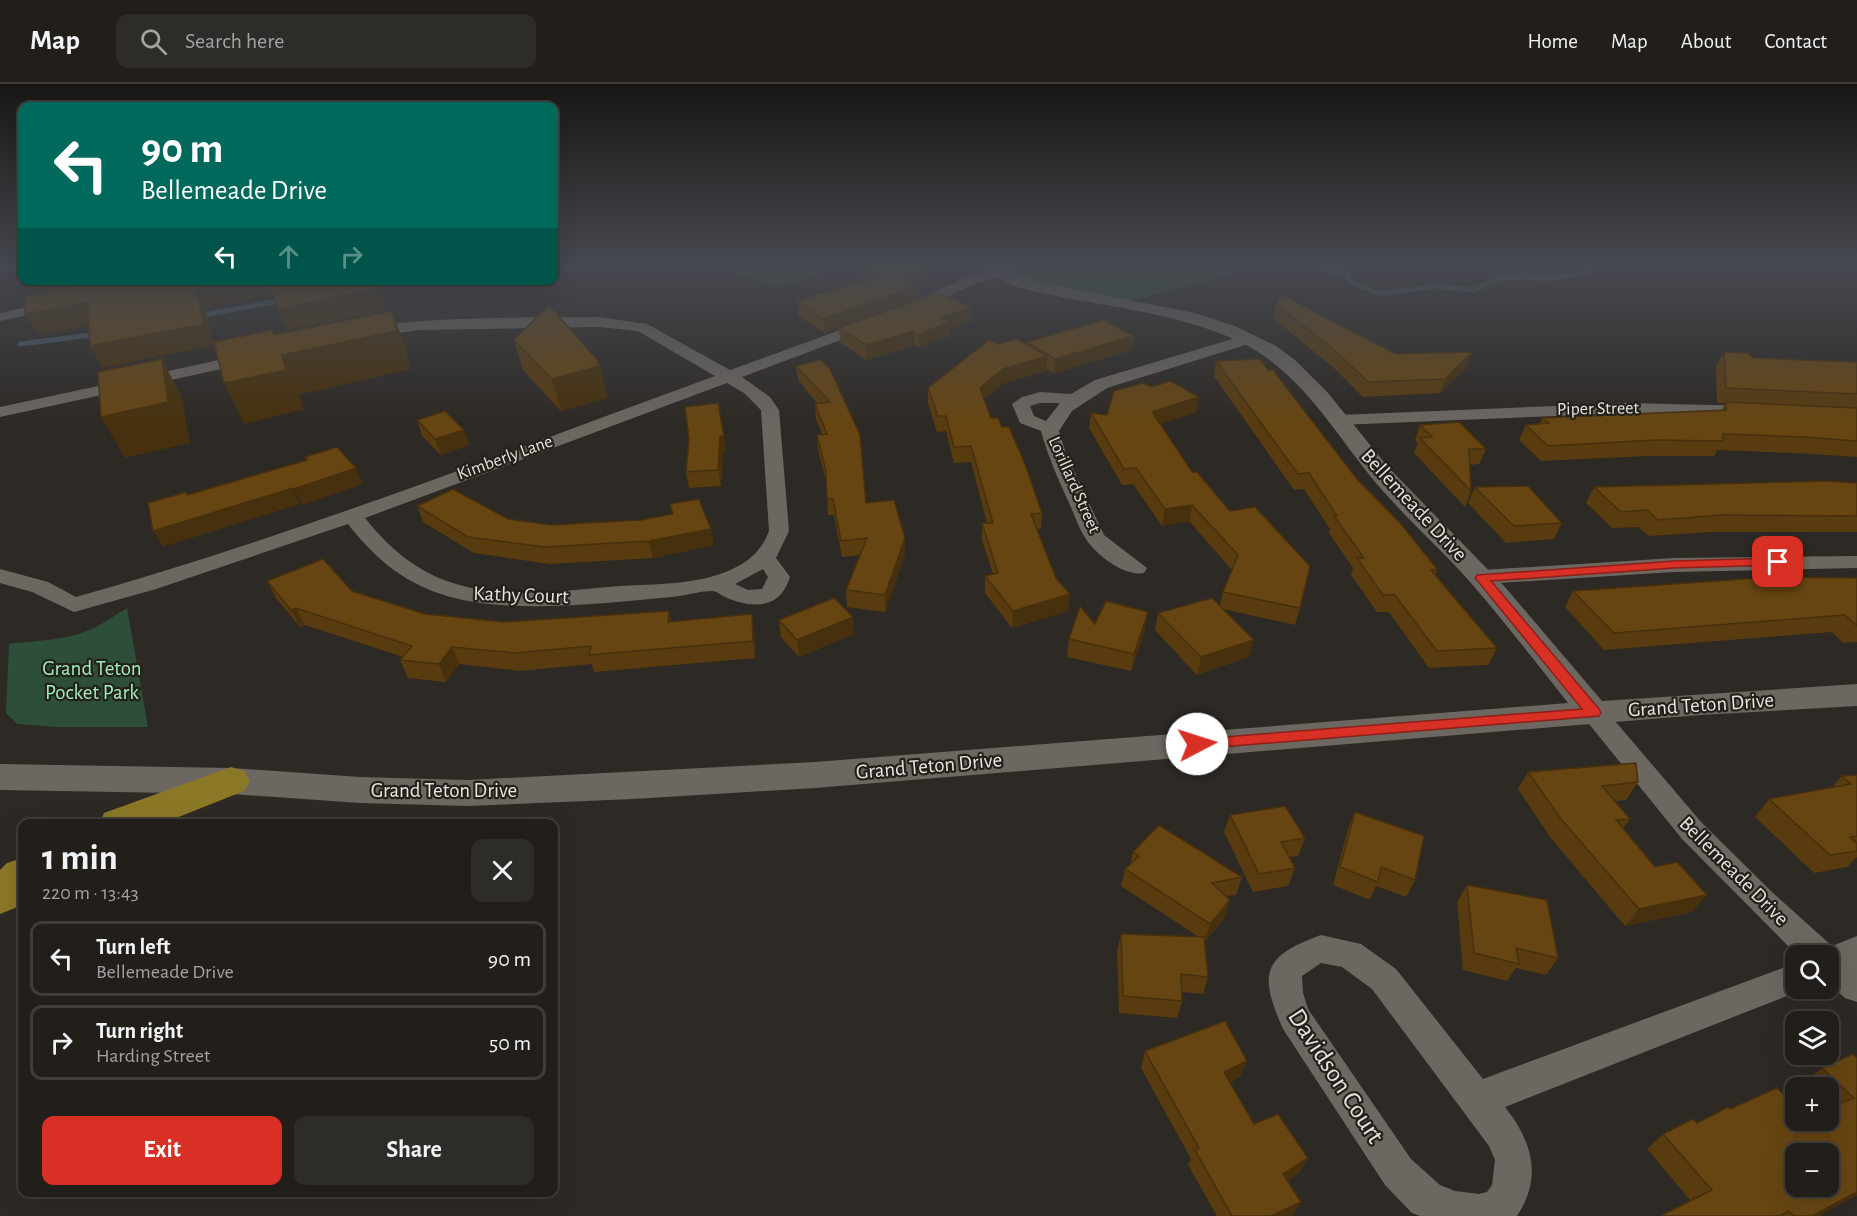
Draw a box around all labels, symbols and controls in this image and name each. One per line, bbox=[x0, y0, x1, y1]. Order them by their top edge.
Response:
search box bbox=[116, 14, 536, 68]
icon: search bbox=[137, 25, 170, 58]
text: Map bbox=[30, 27, 80, 55]
text: Search here bbox=[185, 30, 284, 52]
text: Home bbox=[1527, 31, 1578, 52]
text: Map bbox=[1611, 31, 1648, 52]
text: About bbox=[1681, 31, 1731, 52]
text: Contact bbox=[1764, 31, 1827, 52]
icon: left bbox=[42, 126, 120, 204]
text: 90 m bbox=[141, 128, 223, 170]
text: Bellemeade Drive bbox=[141, 177, 327, 204]
icon: left bbox=[209, 240, 242, 273]
icon: ahead bbox=[272, 240, 305, 273]
icon: right bbox=[335, 240, 368, 273]
street label: Piper Street bbox=[1557, 399, 1640, 419]
street label: Kimberly Lane bbox=[455, 432, 555, 484]
street label: Lorillard Street bbox=[1045, 434, 1103, 536]
street label: Bellemeade Drive bbox=[1357, 445, 1471, 565]
pin bbox=[1752, 536, 1803, 587]
icon: arrive bbox=[1761, 545, 1794, 578]
street label: Kathy Court bbox=[473, 583, 569, 607]
park label: Grand Teton Pocket Park bbox=[42, 658, 142, 703]
street label: Grand Teton Drive bbox=[1627, 689, 1775, 721]
position arrow bbox=[1165, 712, 1229, 776]
street label: Grand Teton Drive bbox=[855, 749, 1003, 783]
street label: Grand Teton Drive bbox=[371, 780, 517, 801]
street label: Bellemeade Drive bbox=[1675, 812, 1793, 930]
button: close bbox=[471, 839, 534, 902]
text: 1 min bbox=[42, 840, 118, 876]
text: 220 m · 13:43 bbox=[42, 883, 139, 903]
text: Turn left bbox=[96, 936, 170, 958]
icon: left bbox=[45, 942, 78, 975]
map controls bbox=[1785, 945, 1839, 1197]
button: search bbox=[1785, 945, 1839, 999]
text: 90 m bbox=[488, 948, 531, 970]
text: Bellemeade Drive bbox=[96, 962, 234, 982]
street label: Davidson Court bbox=[1283, 1004, 1389, 1148]
button: layers bbox=[1785, 1011, 1839, 1065]
text: Turn right bbox=[96, 1020, 183, 1042]
icon: right bbox=[45, 1026, 78, 1059]
text: 50 m bbox=[489, 1032, 531, 1054]
text: Harding Street bbox=[96, 1046, 210, 1066]
button: + bbox=[1785, 1077, 1839, 1131]
button: Exit bbox=[42, 1116, 282, 1185]
button: Share bbox=[294, 1116, 534, 1185]
button: − bbox=[1785, 1143, 1839, 1197]

